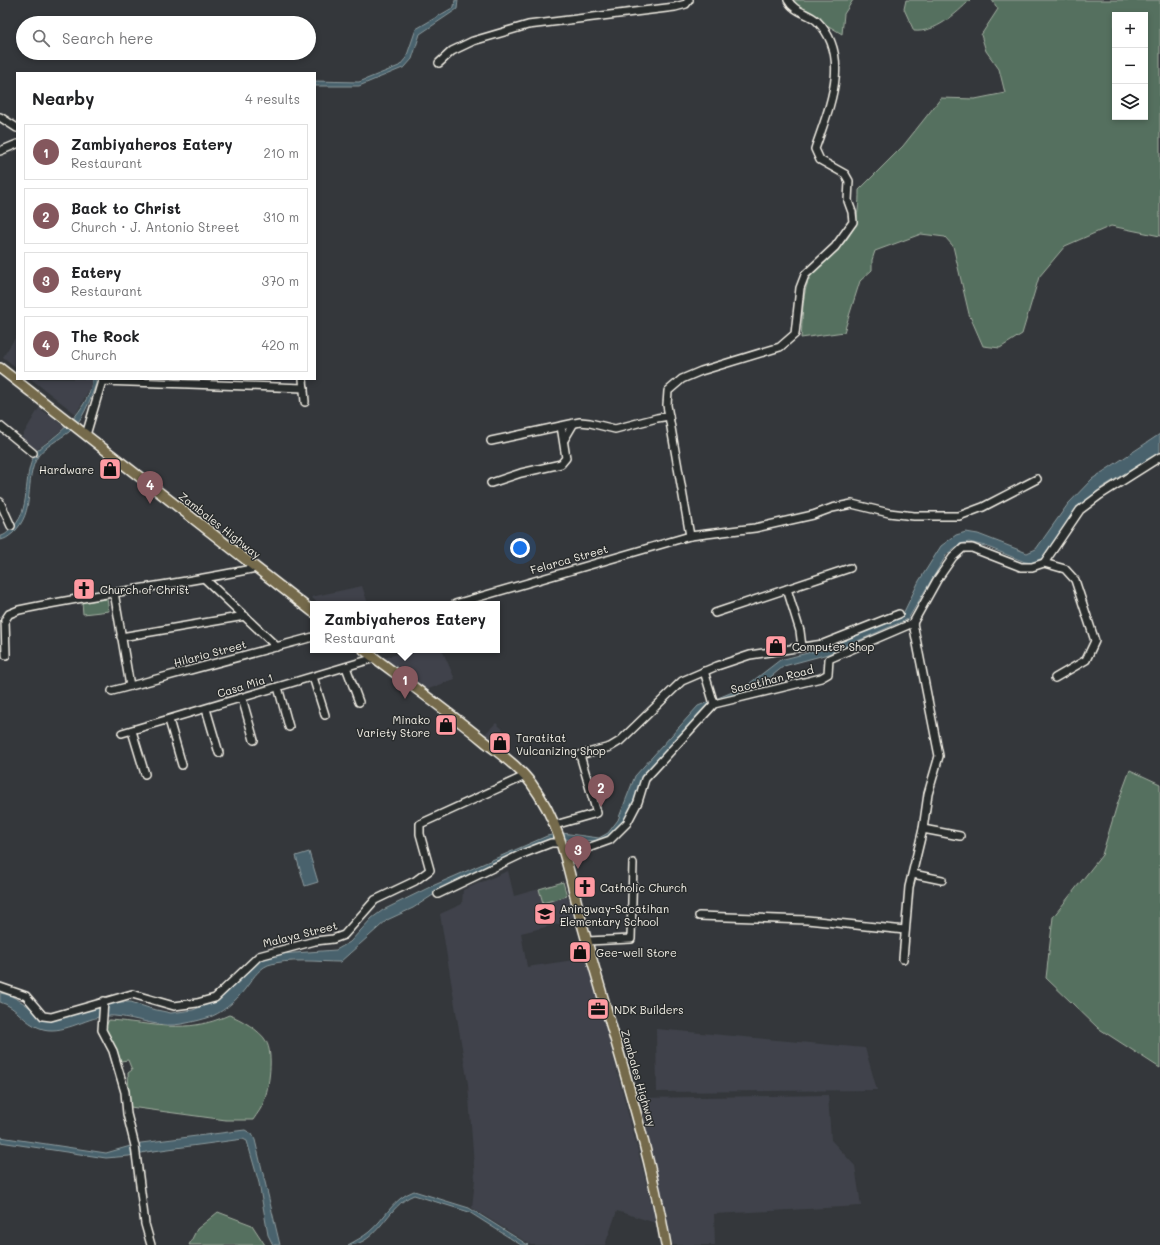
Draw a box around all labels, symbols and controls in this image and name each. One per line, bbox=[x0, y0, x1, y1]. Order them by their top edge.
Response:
map controls bbox=[1112, 12, 1148, 120]
button: + bbox=[1112, 12, 1148, 48]
search box bbox=[16, 16, 316, 60]
icon: search bbox=[30, 27, 52, 49]
text: Search here bbox=[62, 28, 153, 48]
button: − bbox=[1112, 48, 1148, 84]
button: layers bbox=[1112, 84, 1148, 120]
text: Nearby bbox=[32, 87, 94, 109]
text: 4 results bbox=[245, 90, 300, 107]
text: Zambiyaheros Eatery bbox=[71, 134, 233, 154]
text: 1 bbox=[43, 144, 49, 161]
text: 210 m bbox=[263, 144, 299, 161]
text: Restaurant bbox=[71, 154, 142, 171]
text: Back to Christ bbox=[71, 198, 181, 218]
text: 2 bbox=[42, 208, 50, 225]
text: 310 m bbox=[263, 208, 299, 225]
text: Church · J. Antonio Street bbox=[71, 218, 239, 235]
text: Eatery bbox=[71, 262, 121, 282]
text: 3 bbox=[42, 272, 50, 289]
text: 370 m bbox=[262, 272, 299, 289]
text: Restaurant bbox=[71, 282, 142, 299]
text: The Rock bbox=[71, 326, 139, 346]
text: 4 bbox=[42, 336, 50, 353]
text: 420 m bbox=[262, 336, 299, 353]
text: Church bbox=[71, 346, 116, 363]
shop icon: Hardware bbox=[97, 456, 123, 482]
place label: Hardware bbox=[39, 462, 94, 477]
pin: 4 bbox=[137, 471, 163, 504]
street label: Zambales Highway bbox=[176, 488, 264, 562]
your location bbox=[510, 538, 530, 558]
street label: Felarca Street bbox=[529, 541, 610, 577]
church icon: Church of Christ bbox=[71, 576, 97, 602]
place label: Church of Christ bbox=[100, 582, 189, 597]
popup bbox=[310, 601, 500, 653]
text: Zambiyaheros Eatery bbox=[324, 609, 486, 629]
text: Restaurant bbox=[324, 629, 395, 646]
shop icon: Computer Shop bbox=[763, 633, 789, 659]
street label: Hilario Street bbox=[172, 636, 248, 670]
place label: Computer Shop bbox=[792, 639, 875, 654]
street label: Sacatihan Road bbox=[729, 661, 815, 697]
pin: 1 bbox=[392, 666, 418, 699]
street label: Casa Mia 1 bbox=[215, 669, 275, 701]
place label: Minako Variety Store bbox=[356, 712, 430, 740]
shop icon: Minako Variety Store bbox=[433, 712, 459, 738]
shop icon: Taratitat Vulcanizing Shop bbox=[487, 730, 513, 756]
place label: Taratitat Vulcanizing Shop bbox=[516, 730, 606, 758]
pin: 2 bbox=[588, 774, 614, 807]
pin: 3 bbox=[565, 836, 591, 869]
church icon: Catholic Church bbox=[572, 874, 598, 900]
place label: Catholic Church bbox=[600, 880, 687, 895]
school or university icon: Aningway-Sacatihan Elementary School bbox=[532, 901, 558, 927]
place label: Aningway-Sacatihan Elementary School bbox=[560, 901, 669, 929]
street label: Malaya Street bbox=[261, 917, 339, 951]
shop icon: Gee-well Store bbox=[567, 939, 593, 965]
place label: Gee-well Store bbox=[596, 945, 677, 960]
office icon: NDK Builders bbox=[585, 996, 611, 1022]
place label: NDK Builders bbox=[614, 1002, 684, 1017]
street label: Zambales Highway bbox=[618, 1028, 660, 1128]

